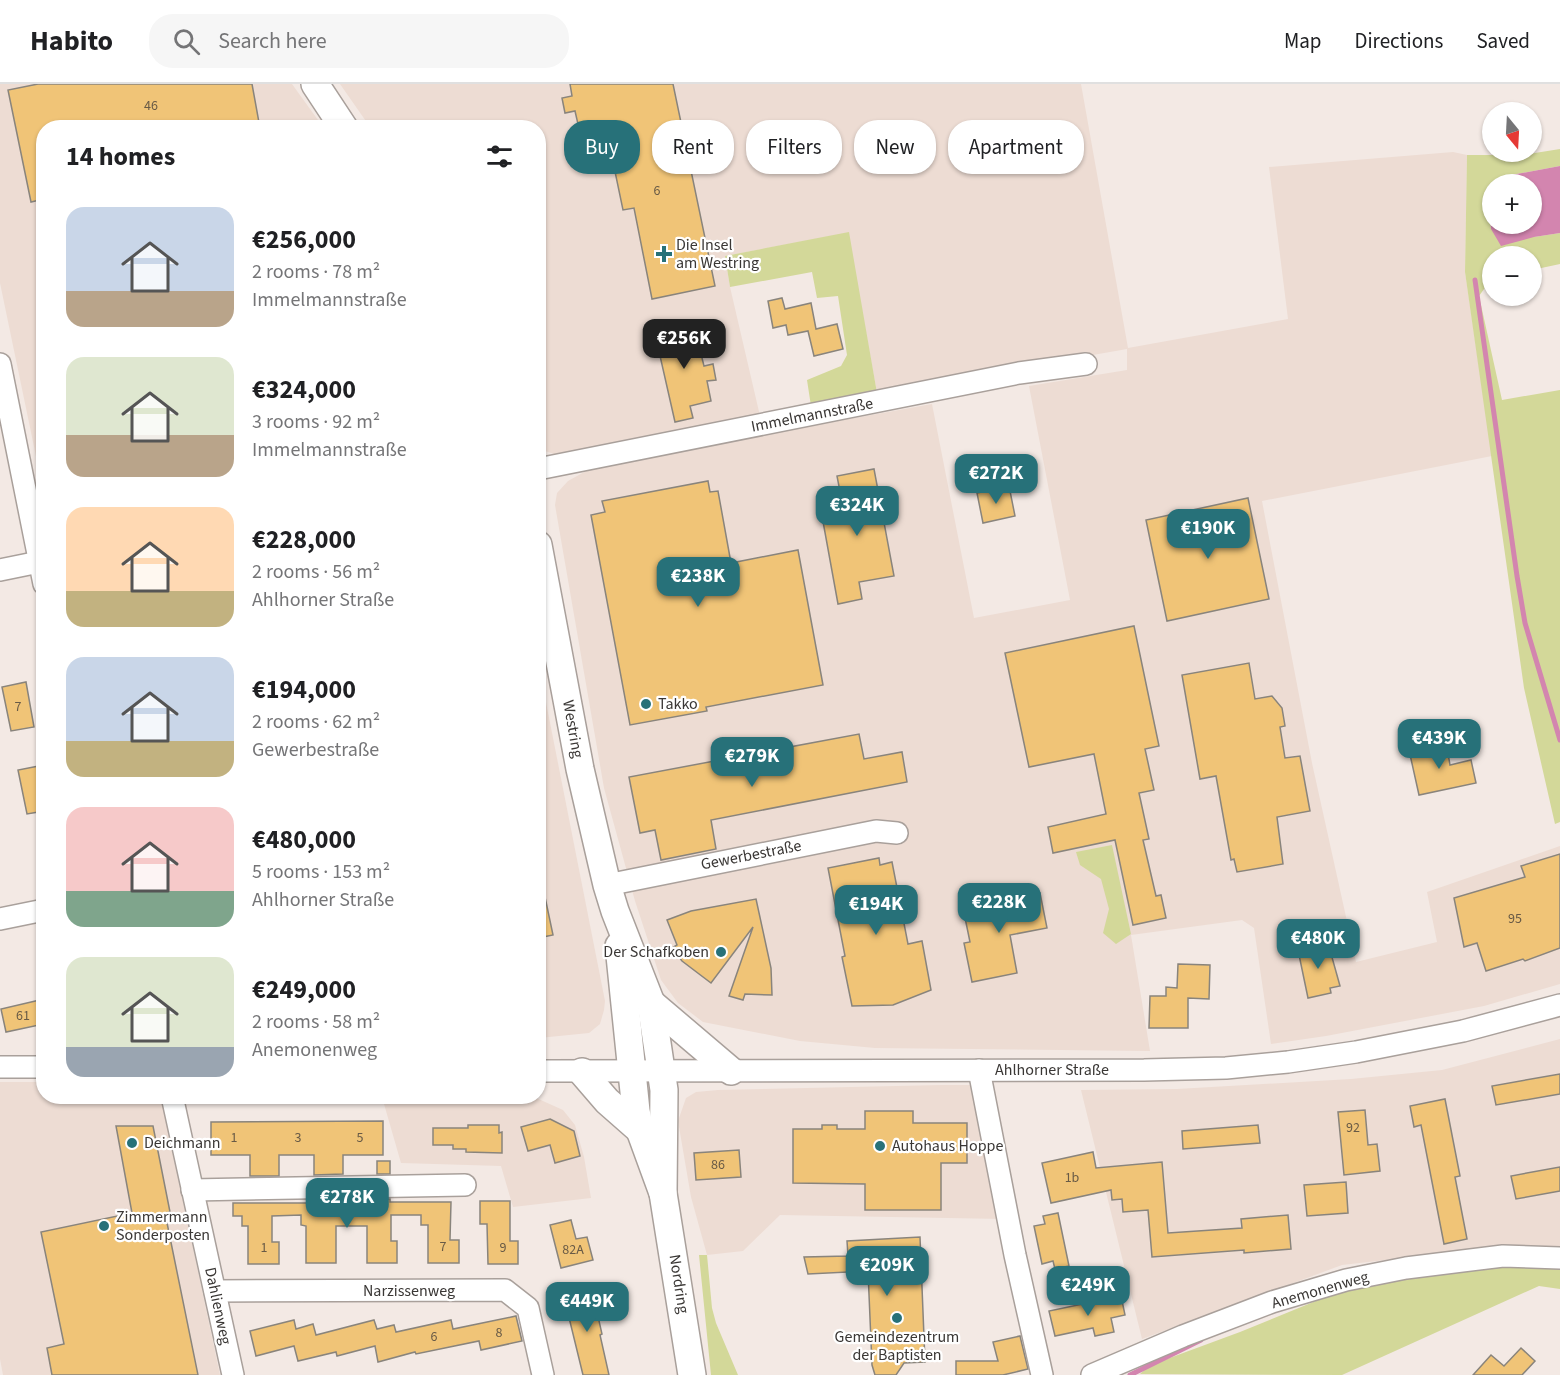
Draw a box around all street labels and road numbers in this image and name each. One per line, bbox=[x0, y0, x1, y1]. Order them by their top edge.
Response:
street label: Immelmannstraße bbox=[749, 392, 875, 438]
street label: Westring bbox=[557, 698, 589, 760]
street label: Gewerbestraße bbox=[699, 834, 803, 876]
street label: Ahlhorner Straße bbox=[995, 1059, 1109, 1081]
street label: Nordring bbox=[663, 1253, 695, 1315]
street label: Dahlienweg bbox=[199, 1265, 237, 1347]
street label: Anemonenweg bbox=[1269, 1266, 1371, 1314]
street label: Narzissenweg bbox=[363, 1280, 455, 1302]

